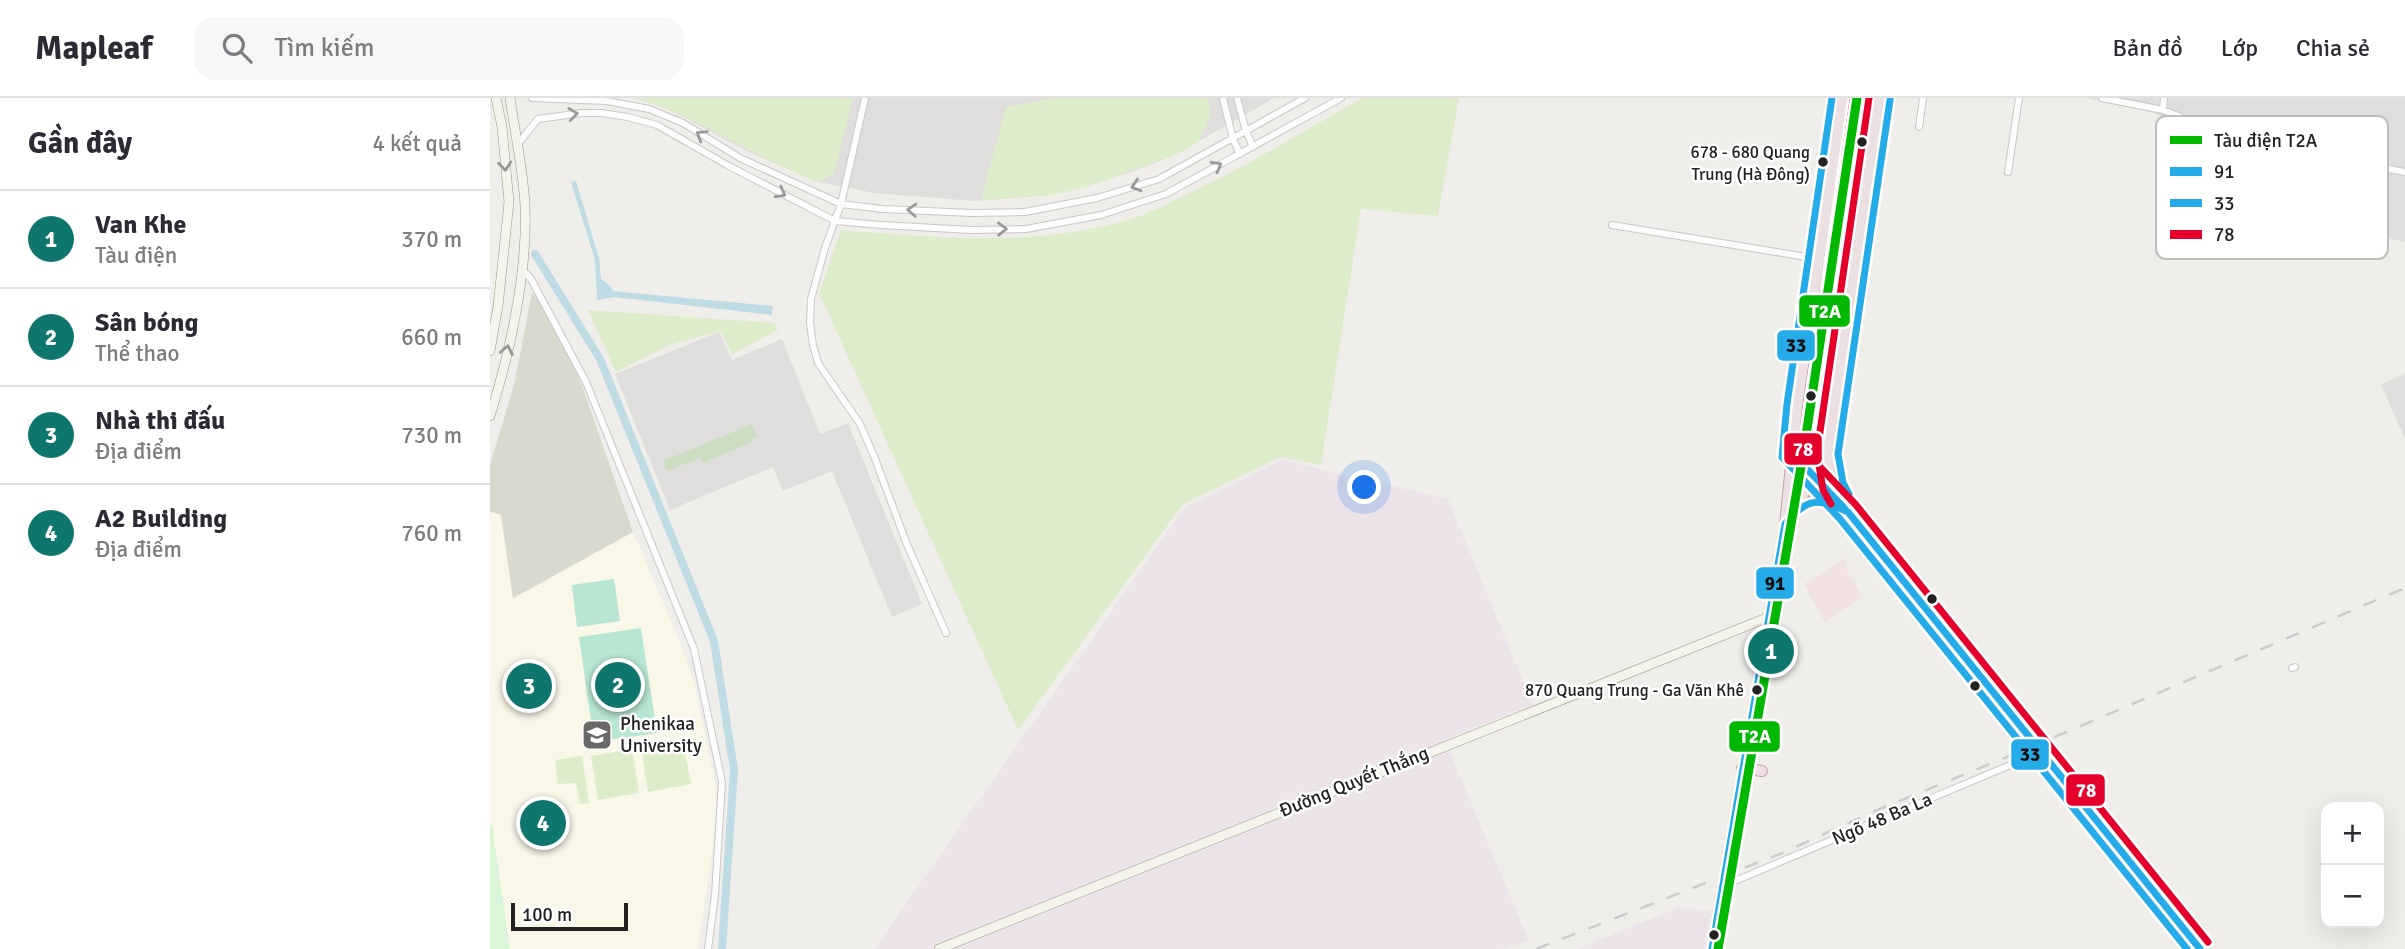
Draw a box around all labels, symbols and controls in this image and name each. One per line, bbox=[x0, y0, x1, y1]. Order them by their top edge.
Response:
search box bbox=[194, 17, 684, 80]
text: Mapleaf bbox=[35, 28, 152, 69]
icon: search bbox=[218, 29, 256, 67]
text: Tìm kiếm bbox=[274, 32, 374, 64]
text: Bản đồ bbox=[2112, 33, 2183, 63]
text: Lớp bbox=[2221, 33, 2258, 63]
text: Chia sẻ bbox=[2296, 33, 2370, 63]
one-way arrow bbox=[567, 107, 578, 122]
legend bbox=[2156, 116, 2388, 259]
text: Gần đây bbox=[28, 125, 132, 162]
text: 4 kết quả bbox=[372, 129, 462, 158]
text: Tàu điện T2A bbox=[2214, 129, 2318, 153]
one-way arrow bbox=[696, 130, 709, 143]
unlabelled marker bbox=[1855, 135, 1869, 149]
place label: 678 - 680 Quang Trung (Hà Đông) bbox=[1691, 142, 1810, 185]
marker: 678 - 680 Quang Trung (Hà Đông) bbox=[1816, 155, 1830, 169]
one-way arrow bbox=[498, 160, 513, 171]
text: 91 bbox=[2214, 160, 2235, 184]
one-way arrow bbox=[1210, 161, 1223, 174]
one-way arrow bbox=[1131, 178, 1143, 192]
one-way arrow bbox=[774, 185, 786, 198]
text: 33 bbox=[2214, 192, 2235, 216]
one-way arrow bbox=[906, 203, 917, 218]
text: Van Khe bbox=[95, 209, 186, 241]
one-way arrow bbox=[996, 222, 1007, 237]
text: 78 bbox=[2214, 223, 2235, 247]
text: 1 bbox=[45, 225, 57, 254]
text: 370 m bbox=[401, 225, 462, 254]
text: Tàu điện bbox=[95, 241, 177, 270]
line badge: T2A bbox=[1798, 294, 1851, 328]
text: T2A bbox=[1809, 300, 1841, 324]
text: Sân bóng bbox=[95, 307, 198, 339]
text: 2 bbox=[45, 323, 57, 352]
text: 660 m bbox=[401, 323, 462, 352]
line badge: 33 bbox=[1776, 329, 1816, 362]
text: 33 bbox=[1786, 334, 1806, 358]
text: Thể thao bbox=[95, 339, 180, 368]
one-way arrow bbox=[499, 344, 514, 356]
unlabelled marker bbox=[1804, 389, 1818, 403]
text: Nhà thi đấu bbox=[95, 405, 225, 437]
text: 3 bbox=[45, 421, 57, 450]
text: 730 m bbox=[401, 421, 462, 450]
line badge: 78 bbox=[1783, 432, 1823, 466]
text: Địa điểm bbox=[95, 437, 182, 466]
text: 78 bbox=[1793, 438, 1813, 462]
your location bbox=[1347, 470, 1381, 504]
text: A2 Building bbox=[95, 503, 227, 535]
text: 4 bbox=[45, 519, 57, 548]
text: 760 m bbox=[401, 519, 462, 548]
text: Địa điểm bbox=[95, 535, 182, 564]
line badge: 91 bbox=[1755, 566, 1795, 600]
text: 91 bbox=[1765, 572, 1785, 596]
unlabelled marker bbox=[1925, 592, 1939, 606]
pin: 1 bbox=[1748, 625, 1794, 677]
pin: 2 bbox=[595, 659, 641, 711]
pin: 3 bbox=[506, 660, 552, 712]
unlabelled marker bbox=[1968, 679, 1982, 693]
place label: 870 Quang Trung - Ga Văn Khê bbox=[1525, 680, 1744, 701]
marker: 870 Quang Trung - Ga Văn Khê bbox=[1750, 683, 1764, 697]
place label: Phenikaa University bbox=[620, 712, 702, 758]
school or university icon: Phenikaa University bbox=[580, 718, 614, 752]
line badge: T2A bbox=[1728, 720, 1781, 753]
text: T2A bbox=[1739, 725, 1771, 749]
line badge: 33 bbox=[2010, 738, 2050, 771]
street label: Đường Quyết Thắng bbox=[1276, 741, 1432, 823]
text: 33 bbox=[2020, 743, 2040, 767]
line badge: 78 bbox=[2065, 773, 2106, 807]
text: 78 bbox=[2076, 779, 2096, 803]
street label: Ngõ 48 Ba La bbox=[1828, 787, 1936, 851]
pin: 4 bbox=[520, 797, 566, 849]
map controls bbox=[2321, 802, 2384, 928]
button: + bbox=[2321, 802, 2384, 865]
button: − bbox=[2321, 865, 2384, 928]
scale bar bbox=[511, 900, 628, 932]
text: 100 m bbox=[522, 903, 572, 927]
unlabelled marker bbox=[1707, 928, 1721, 942]

